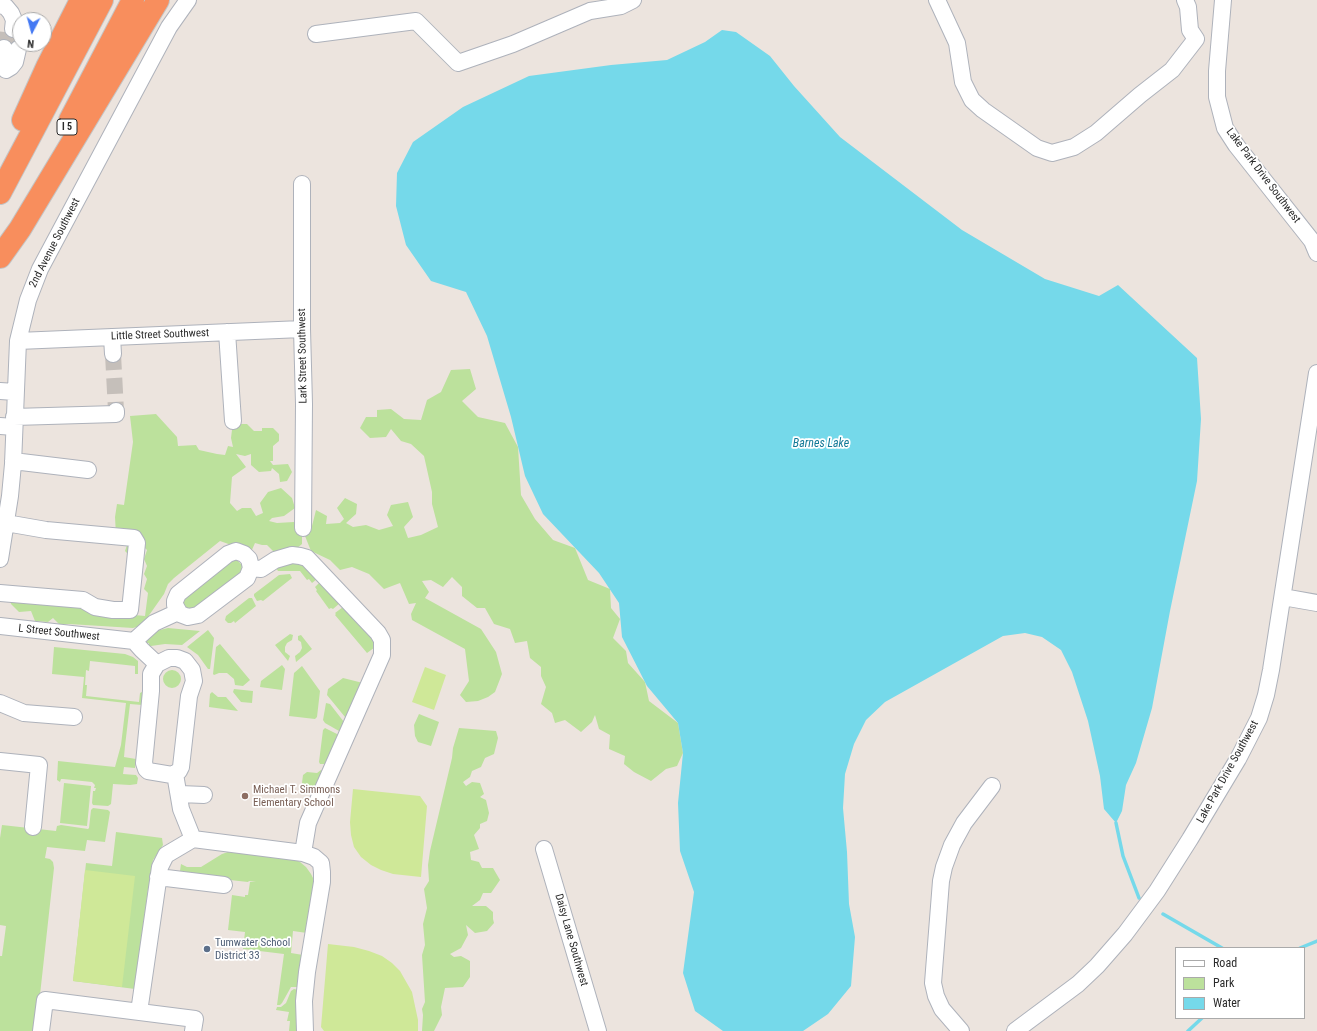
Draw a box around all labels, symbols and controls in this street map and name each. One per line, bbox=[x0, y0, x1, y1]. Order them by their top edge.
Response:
north arrow bbox=[12, 12, 52, 52]
text: N bbox=[27, 37, 35, 50]
road number: I 5 bbox=[57, 119, 77, 135]
street label: Lake Park Drive Southwest bbox=[1223, 126, 1303, 226]
street label: 2nd Avenue Southwest bbox=[27, 196, 83, 290]
street label: Lark Street Southwest bbox=[296, 308, 310, 404]
street label: Little Street Southwest bbox=[111, 327, 209, 343]
water label: Barnes Lake bbox=[793, 437, 849, 451]
street label: L Street Southwest bbox=[18, 622, 100, 644]
street label: Lake Park Drive Southwest bbox=[1194, 718, 1262, 826]
place label: Michael T. Simmons Elementary School bbox=[253, 783, 340, 809]
marker: Michael T. Simmons Elementary School bbox=[240, 791, 250, 801]
street label: Daisy Lane Southwest bbox=[552, 892, 590, 988]
place label: Tumwater School District 33 bbox=[215, 936, 290, 962]
marker: Tumwater School District 33 bbox=[202, 944, 212, 954]
legend bbox=[1175, 947, 1305, 1019]
text: Road bbox=[1213, 956, 1237, 970]
text: Park bbox=[1213, 976, 1234, 990]
text: Water bbox=[1213, 996, 1241, 1010]

